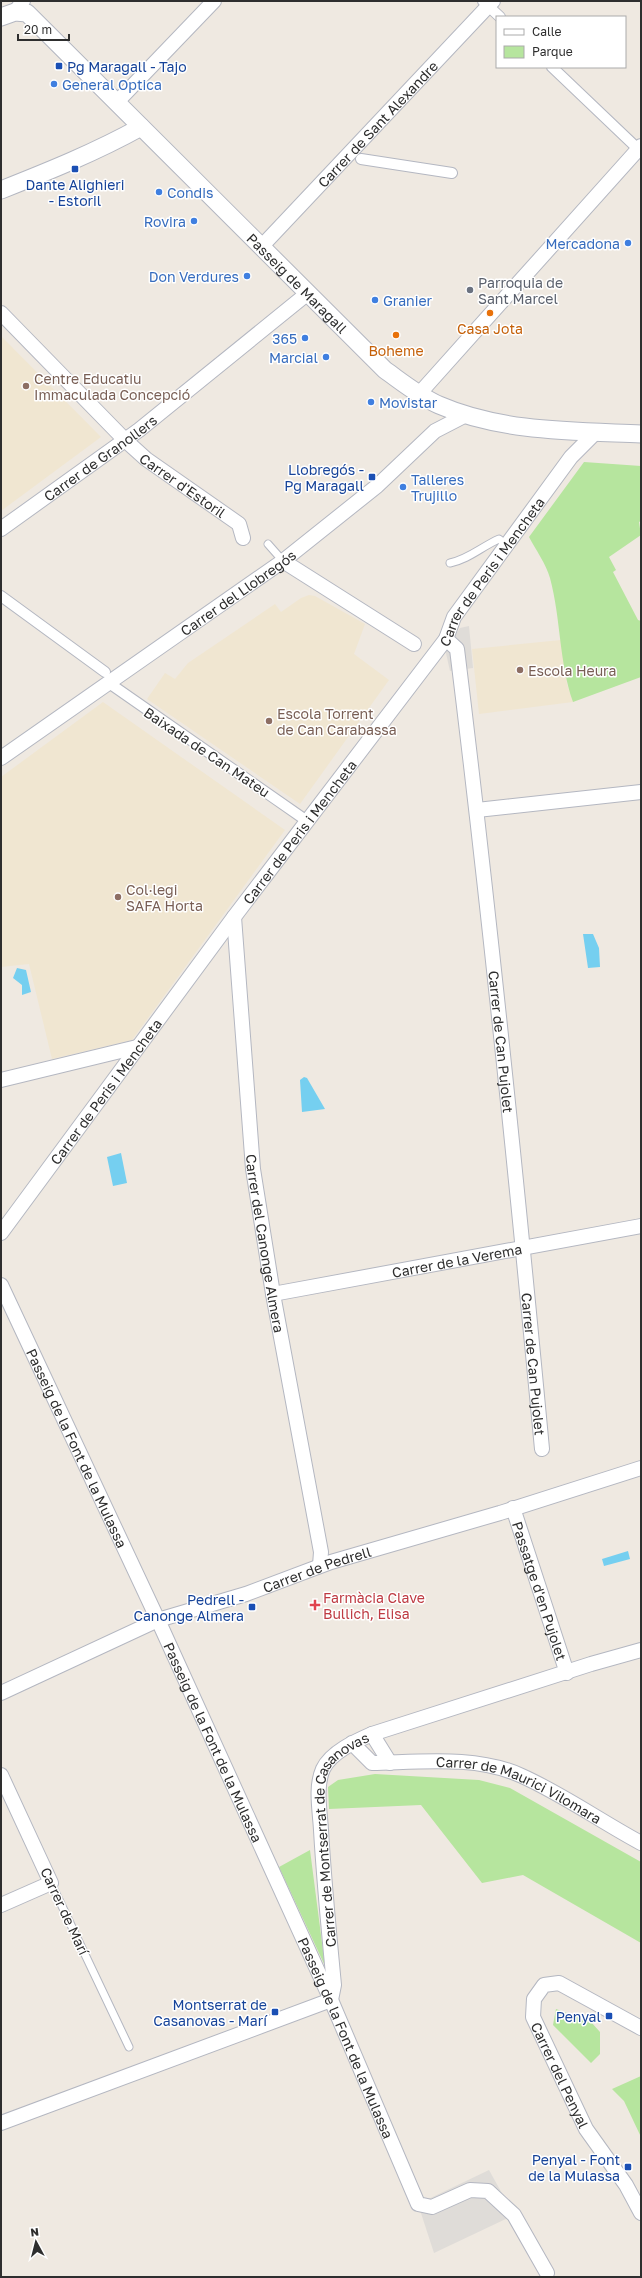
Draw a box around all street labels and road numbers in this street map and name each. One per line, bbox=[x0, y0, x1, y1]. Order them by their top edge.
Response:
street label: Carrer de Sant Alexandre bbox=[314, 57, 441, 191]
street label: Passeig de Maragall bbox=[244, 229, 351, 336]
street label: Carrer de Granollers bbox=[40, 411, 160, 504]
street label: Carrer d'Estoril bbox=[136, 449, 229, 521]
street label: Carrer de Peris i Mencheta bbox=[435, 493, 548, 649]
street label: Carrer del Llobregós bbox=[177, 546, 299, 639]
street label: Baixada de Can Mateu bbox=[141, 703, 273, 801]
street label: Carrer de Peris i Mencheta bbox=[239, 756, 360, 907]
street label: Carrer de Can Pujolet bbox=[486, 970, 518, 1114]
street label: Carrer de Peris i Mencheta bbox=[46, 1015, 165, 1168]
street label: Carrer del Canonge Almera bbox=[243, 1153, 289, 1334]
street label: Carrer de la Verema bbox=[390, 1240, 523, 1280]
street label: Carrer de Can Pujolet bbox=[519, 1292, 549, 1436]
street label: Passeig de la Font de la Mulassa bbox=[23, 1346, 131, 1550]
street label: Passatge d'en Pujolet bbox=[509, 1519, 571, 1662]
street label: Carrer de Pedrell bbox=[260, 1542, 373, 1596]
street label: Passeig de la Font de la Mulassa bbox=[161, 1639, 266, 1845]
street label: Carrer de Montserrat de Casanovas bbox=[310, 1728, 371, 1948]
street label: Carrer de Maurici Vilomara bbox=[436, 1753, 605, 1827]
street label: Carrer de Marí bbox=[37, 1864, 93, 1959]
street label: Passeig de la Font de la Mulassa bbox=[295, 1934, 397, 2141]
street label: Carrer del Penyal bbox=[528, 2019, 593, 2131]

